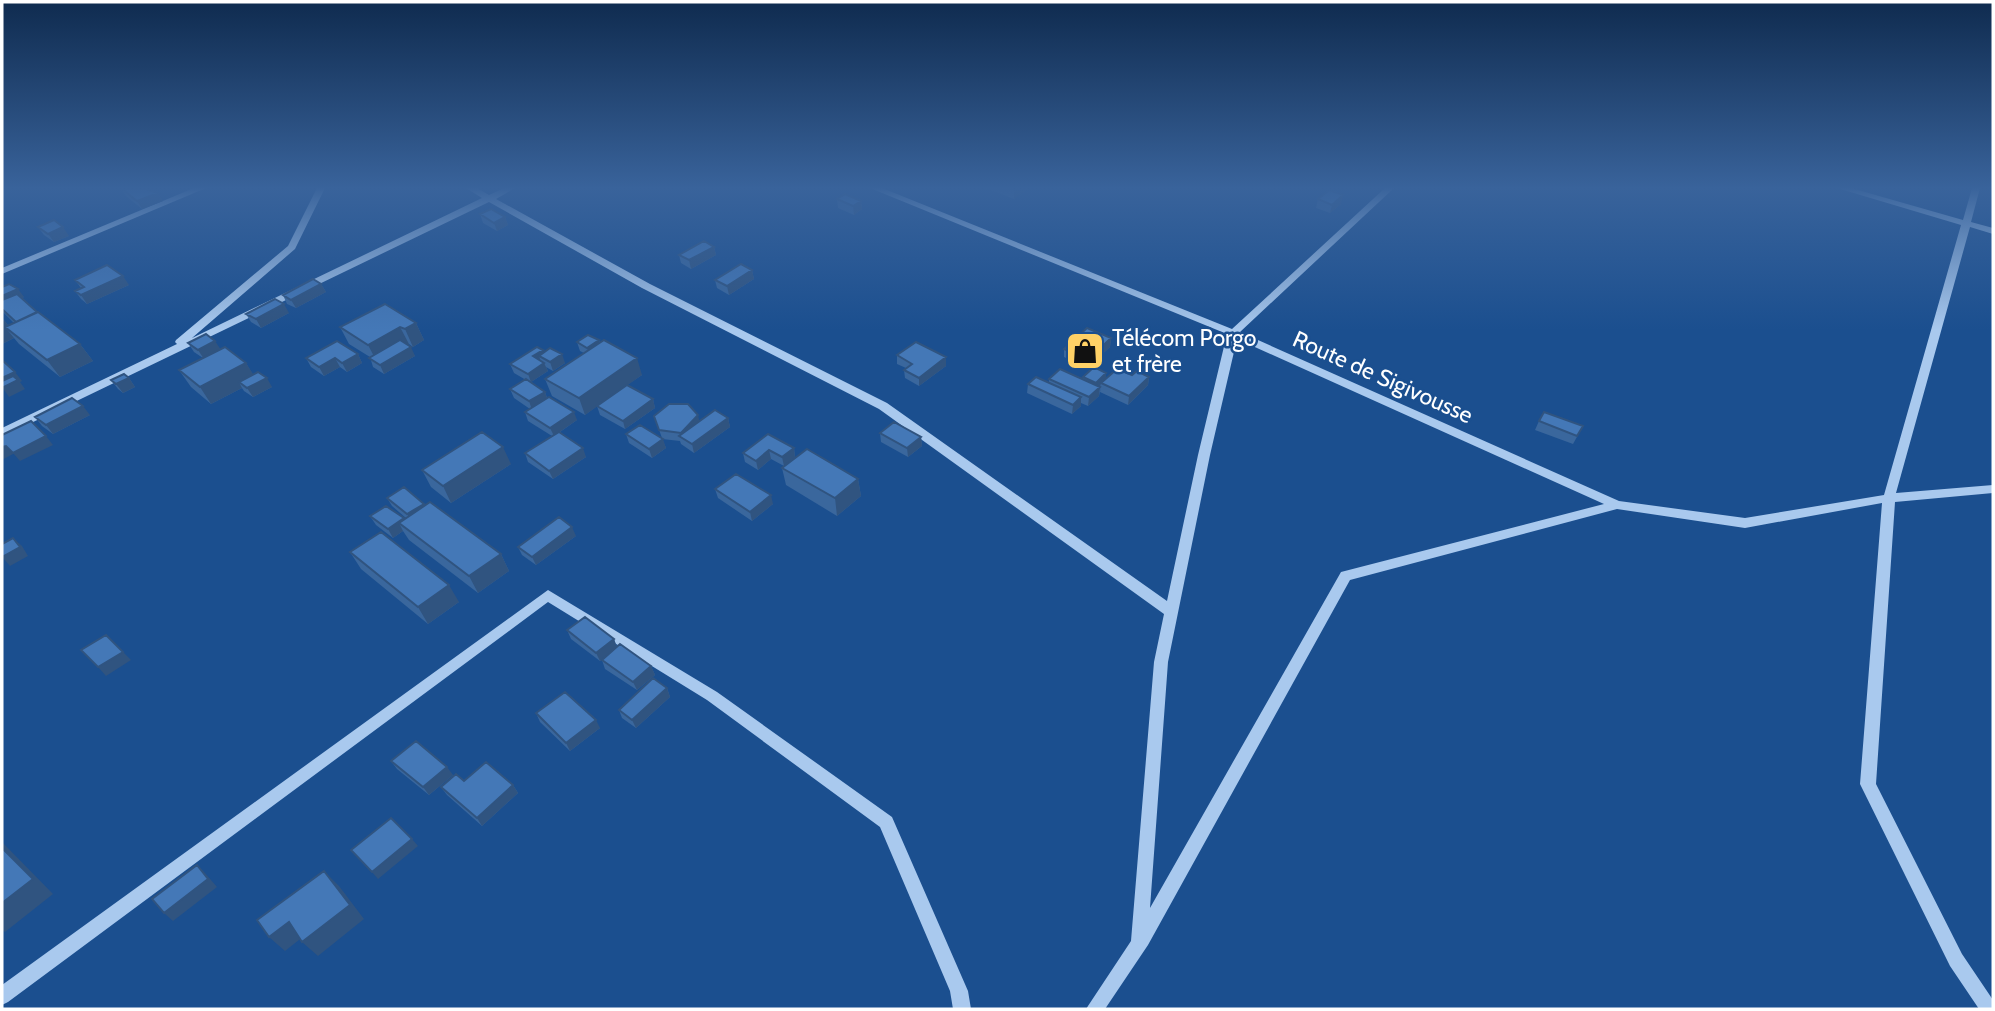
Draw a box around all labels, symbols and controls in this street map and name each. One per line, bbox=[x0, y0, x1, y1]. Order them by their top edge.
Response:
place label: Télécom Porgo et frère bbox=[1112, 324, 1256, 378]
street label: Route de Sigivousse bbox=[1289, 325, 1478, 429]
shop icon: Télécom Porgo et frère bbox=[1064, 330, 1106, 372]

